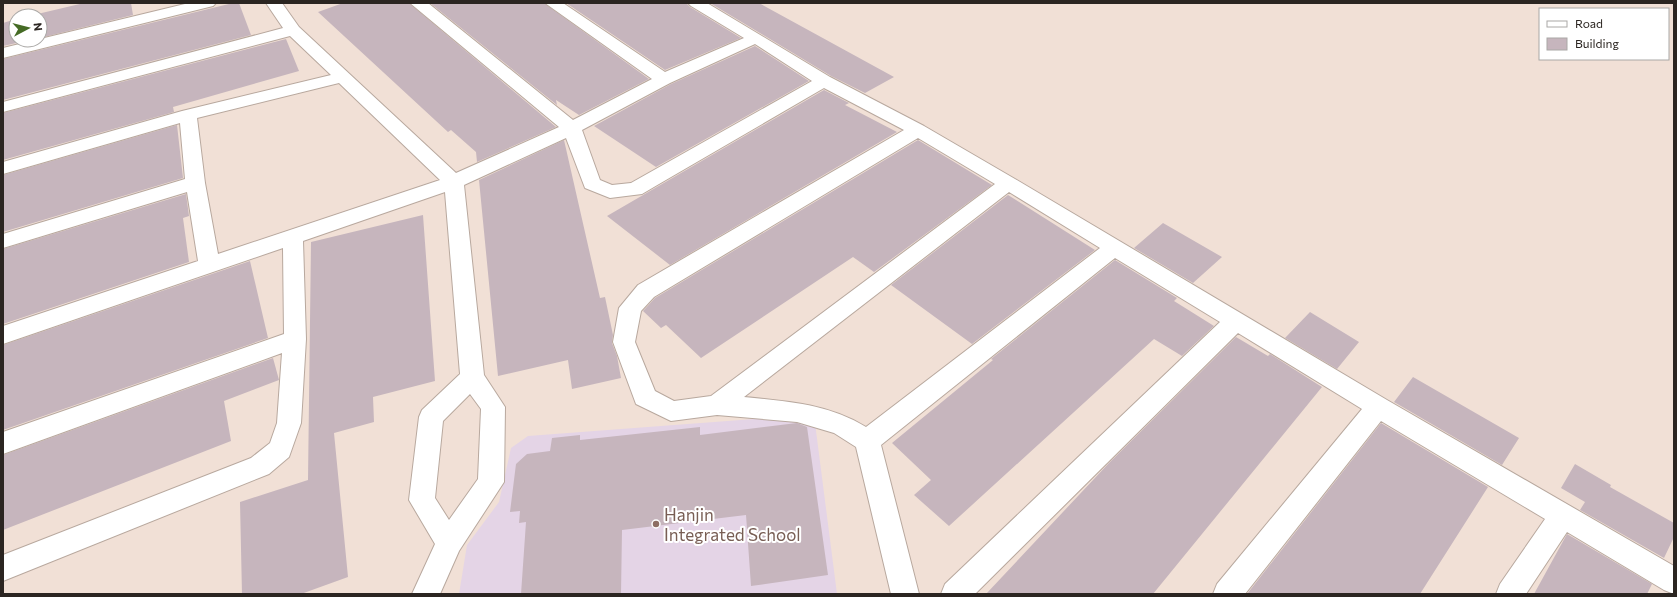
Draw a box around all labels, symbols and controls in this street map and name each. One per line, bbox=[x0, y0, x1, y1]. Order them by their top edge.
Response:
north arrow bbox=[8, 8, 48, 48]
legend bbox=[1539, 8, 1669, 60]
text: Road bbox=[1575, 16, 1603, 30]
text: N bbox=[31, 22, 45, 32]
text: Building bbox=[1575, 36, 1619, 50]
place label: Hanjin Integrated School bbox=[664, 504, 801, 545]
marker: Hanjin Integrated School bbox=[651, 519, 661, 529]

